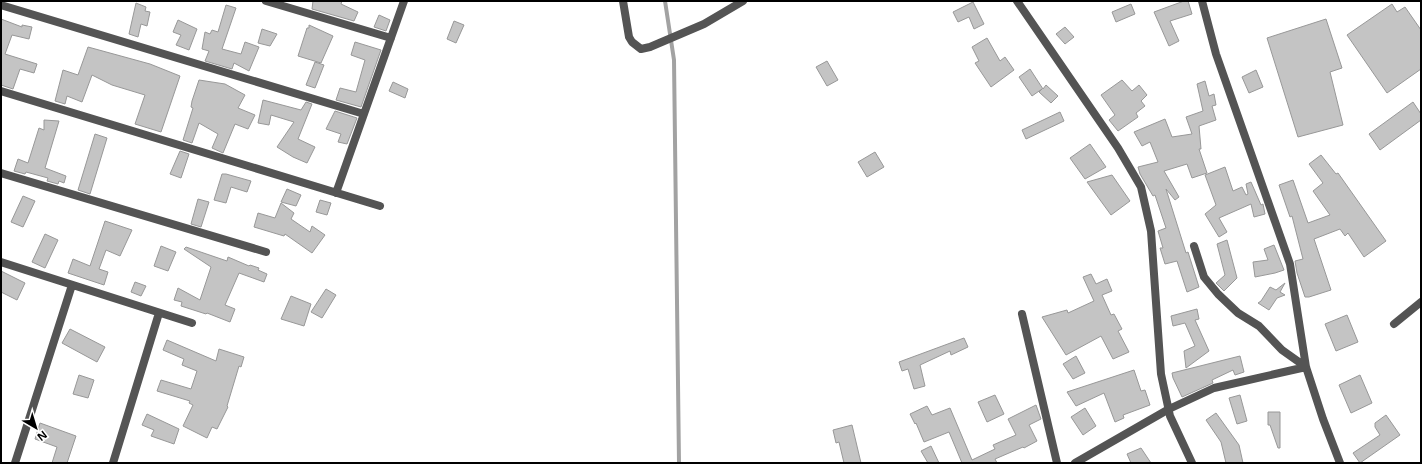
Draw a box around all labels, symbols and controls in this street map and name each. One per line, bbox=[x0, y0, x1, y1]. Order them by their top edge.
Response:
north arrow bbox=[16, 408, 56, 448]
text: N bbox=[34, 428, 51, 445]

